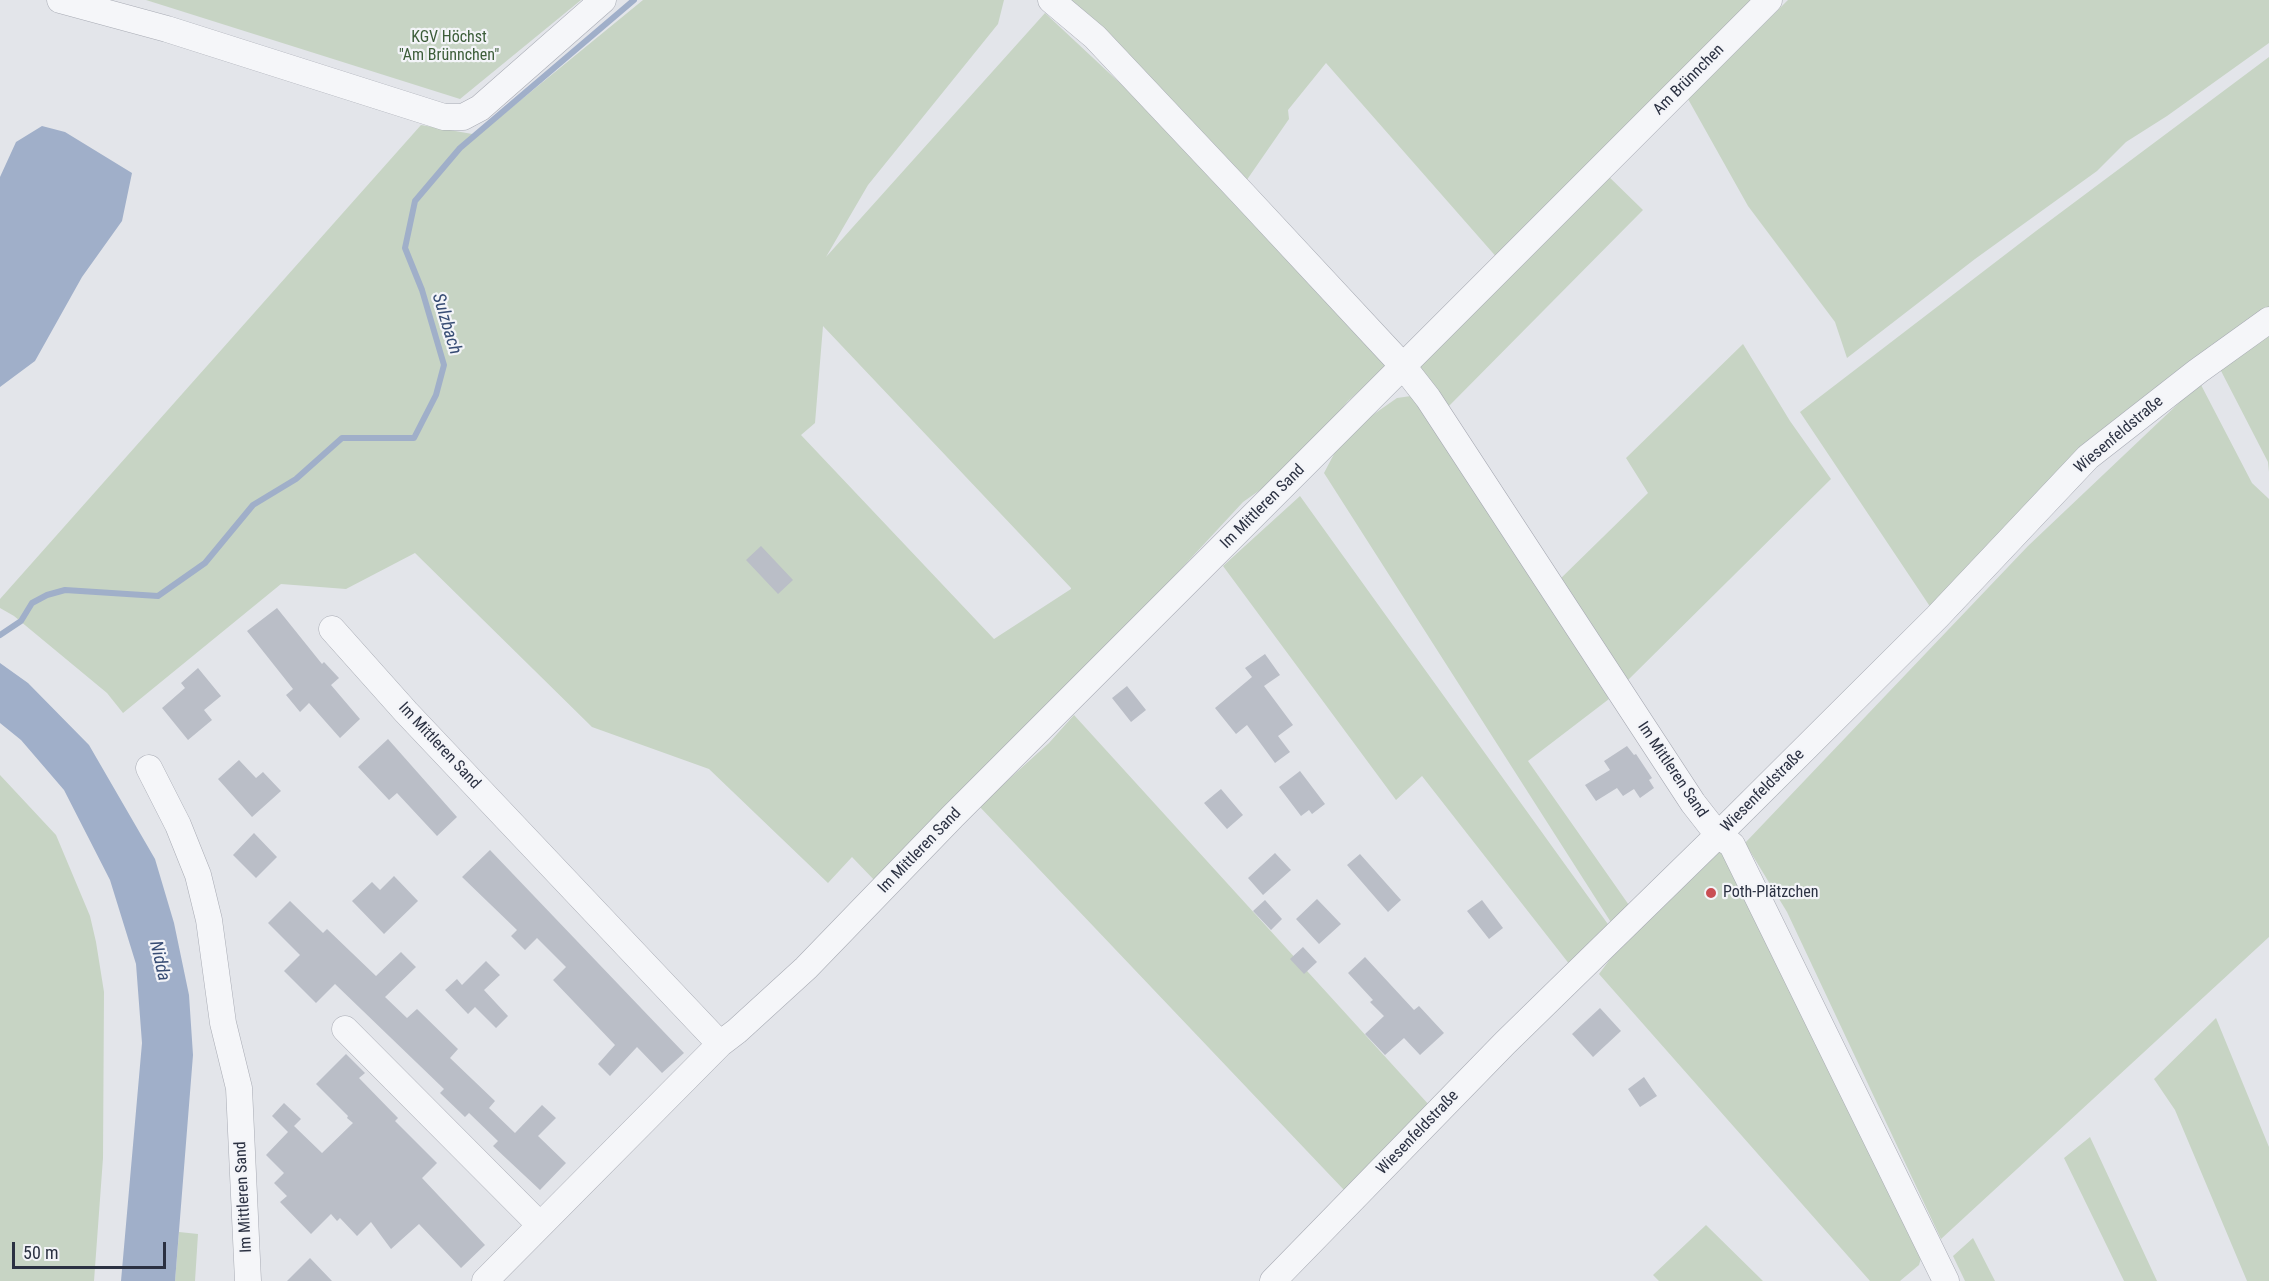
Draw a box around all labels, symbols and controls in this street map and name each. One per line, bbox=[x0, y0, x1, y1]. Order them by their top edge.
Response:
park label: KGV Höchst "Am Brünnchen" bbox=[399, 28, 499, 66]
street label: Am Brünnchen bbox=[1650, 41, 1728, 119]
water label: Sulzbach bbox=[427, 291, 465, 357]
street label: Wiesenfeldstraße bbox=[2071, 392, 2167, 478]
street label: Im Mittleren Sand bbox=[1217, 461, 1309, 553]
street label: Im Mittleren Sand bbox=[394, 699, 484, 793]
street label: Im Mittleren Sand bbox=[1633, 718, 1711, 822]
street label: Wiesenfeldstraße bbox=[1717, 745, 1809, 837]
street label: Im Mittleren Sand bbox=[874, 804, 966, 898]
place label: Poth-Plätzchen bbox=[1723, 883, 1818, 903]
marker: Poth-Plätzchen bbox=[1704, 886, 1718, 900]
water label: Nidda bbox=[144, 939, 174, 983]
street label: Wiesenfeldstraße bbox=[1373, 1087, 1463, 1179]
street label: Im Mittleren Sand bbox=[231, 1141, 257, 1253]
scale bar bbox=[15, 1230, 170, 1268]
text: 50 m bbox=[23, 1242, 58, 1263]

